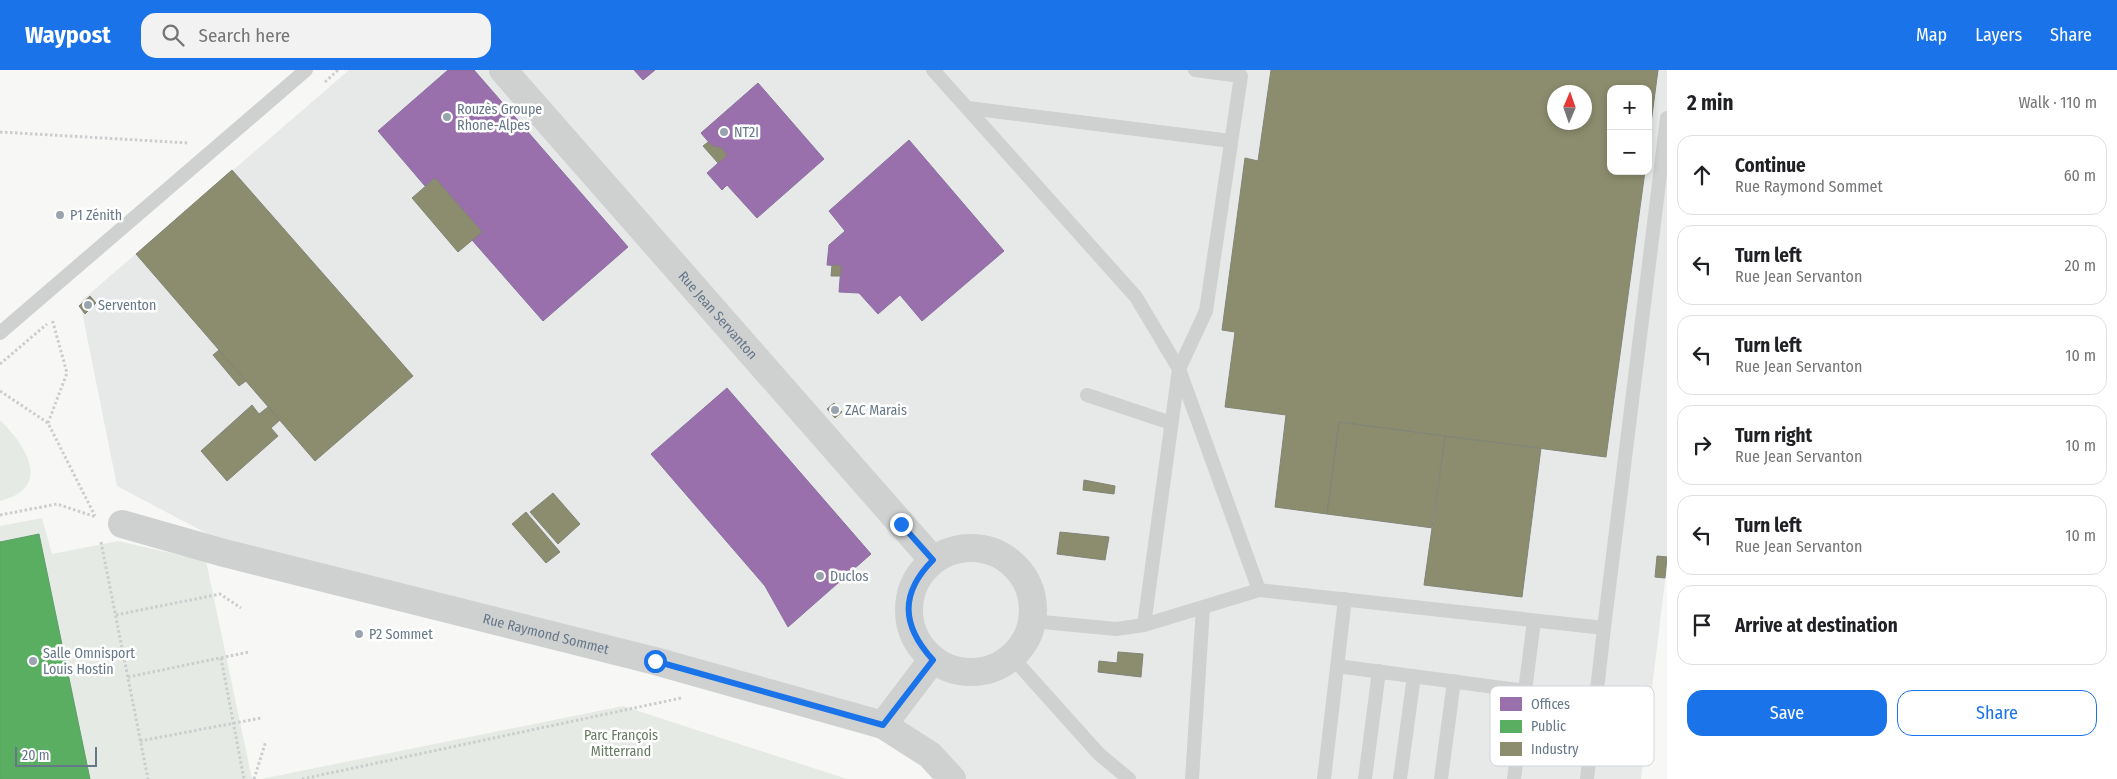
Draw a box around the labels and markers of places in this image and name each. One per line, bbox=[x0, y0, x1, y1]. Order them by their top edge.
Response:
place label: Rouzès Groupe Rhone-Alpes bbox=[457, 101, 542, 134]
marker: Rouzès Groupe Rhone-Alpes bbox=[441, 111, 453, 123]
place label: NT2I bbox=[734, 124, 759, 141]
marker: NT2I bbox=[718, 126, 730, 138]
place label: P1 Zénith bbox=[70, 207, 122, 224]
marker: P1 Zénith bbox=[54, 209, 66, 221]
place label: Serventon bbox=[98, 297, 156, 314]
marker: Serventon bbox=[82, 299, 94, 311]
place label: ZAC Marais bbox=[845, 402, 907, 419]
marker: ZAC Marais bbox=[829, 404, 841, 416]
place label: Duclos bbox=[830, 568, 868, 585]
marker: Duclos bbox=[814, 570, 826, 582]
place label: P2 Sommet bbox=[369, 626, 433, 643]
marker: P2 Sommet bbox=[353, 628, 365, 640]
place label: Salle Omnisport Louis Hostin bbox=[43, 645, 135, 678]
marker: Salle Omnisport Louis Hostin bbox=[27, 655, 39, 667]

